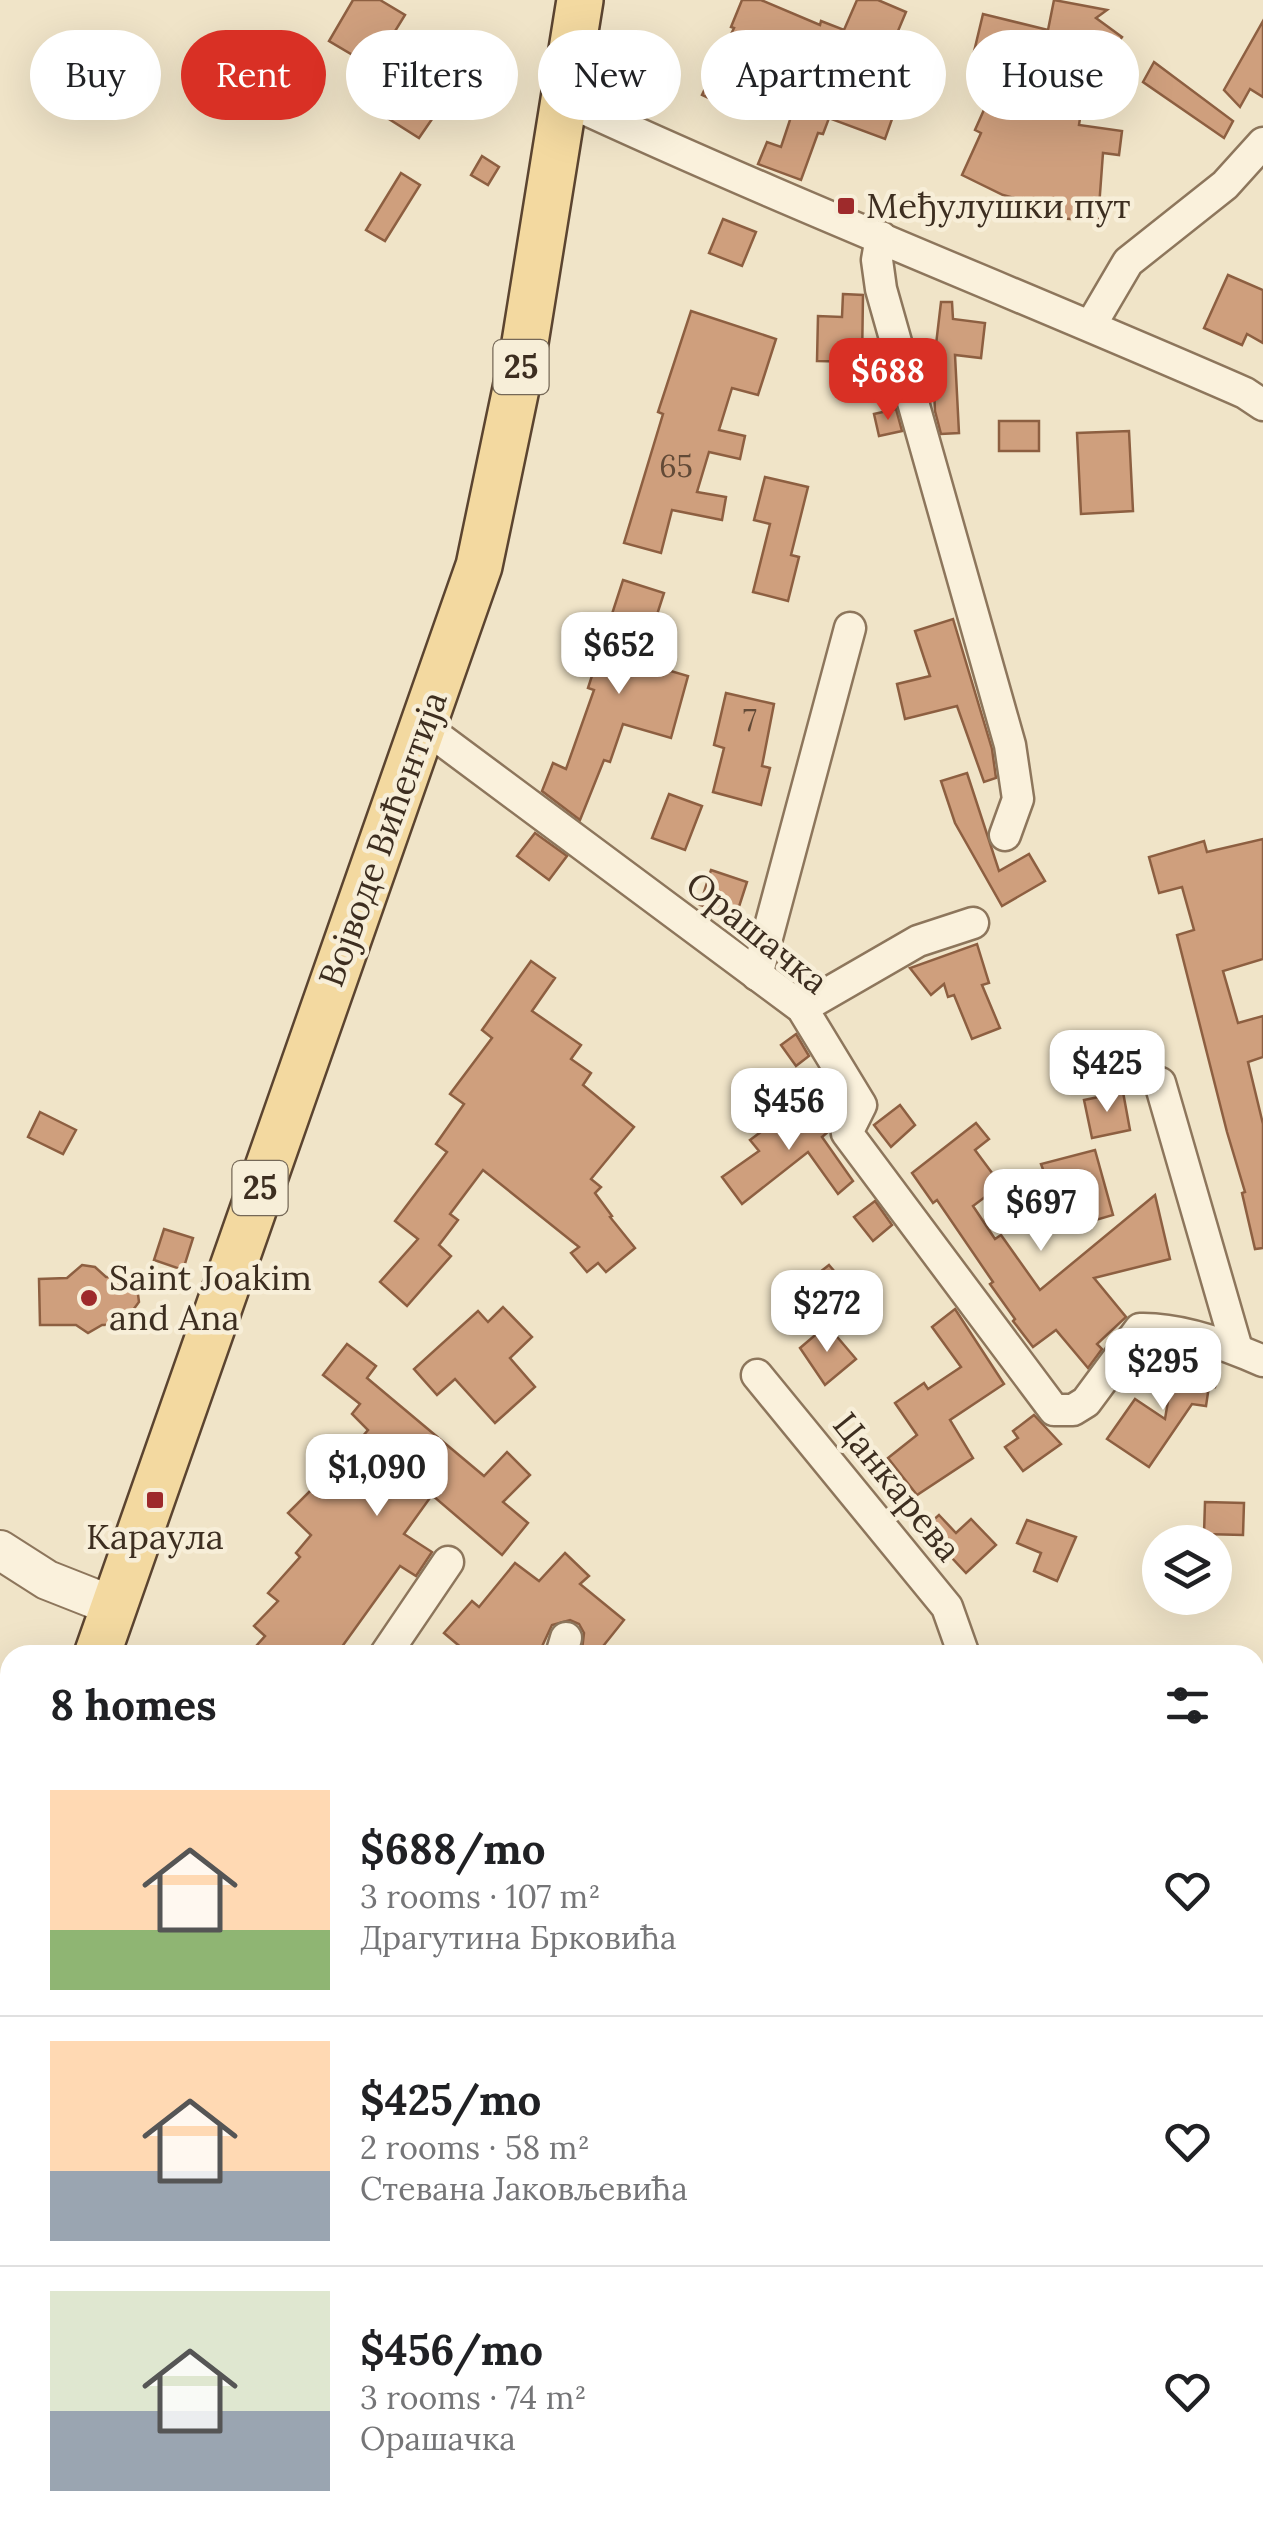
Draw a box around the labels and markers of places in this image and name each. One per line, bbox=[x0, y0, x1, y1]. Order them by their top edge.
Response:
place label: Међулушки пут bbox=[866, 183, 1131, 228]
marker: Међулушки пут bbox=[835, 195, 857, 217]
pin: $688 bbox=[829, 338, 947, 423]
pin: $652 bbox=[560, 612, 678, 697]
pin: $425 bbox=[1048, 1030, 1166, 1115]
pin: $456 bbox=[730, 1068, 848, 1153]
pin: $697 bbox=[982, 1169, 1100, 1254]
place label: Saint Joakim and Ana bbox=[109, 1255, 312, 1340]
pin: $272 bbox=[768, 1270, 886, 1355]
marker: Saint Joakim and Ana bbox=[78, 1287, 100, 1309]
pin: $295 bbox=[1104, 1328, 1222, 1413]
pin: $1,090 bbox=[296, 1434, 458, 1519]
marker: Караула bbox=[144, 1489, 166, 1511]
place label: Караула bbox=[86, 1514, 224, 1559]

